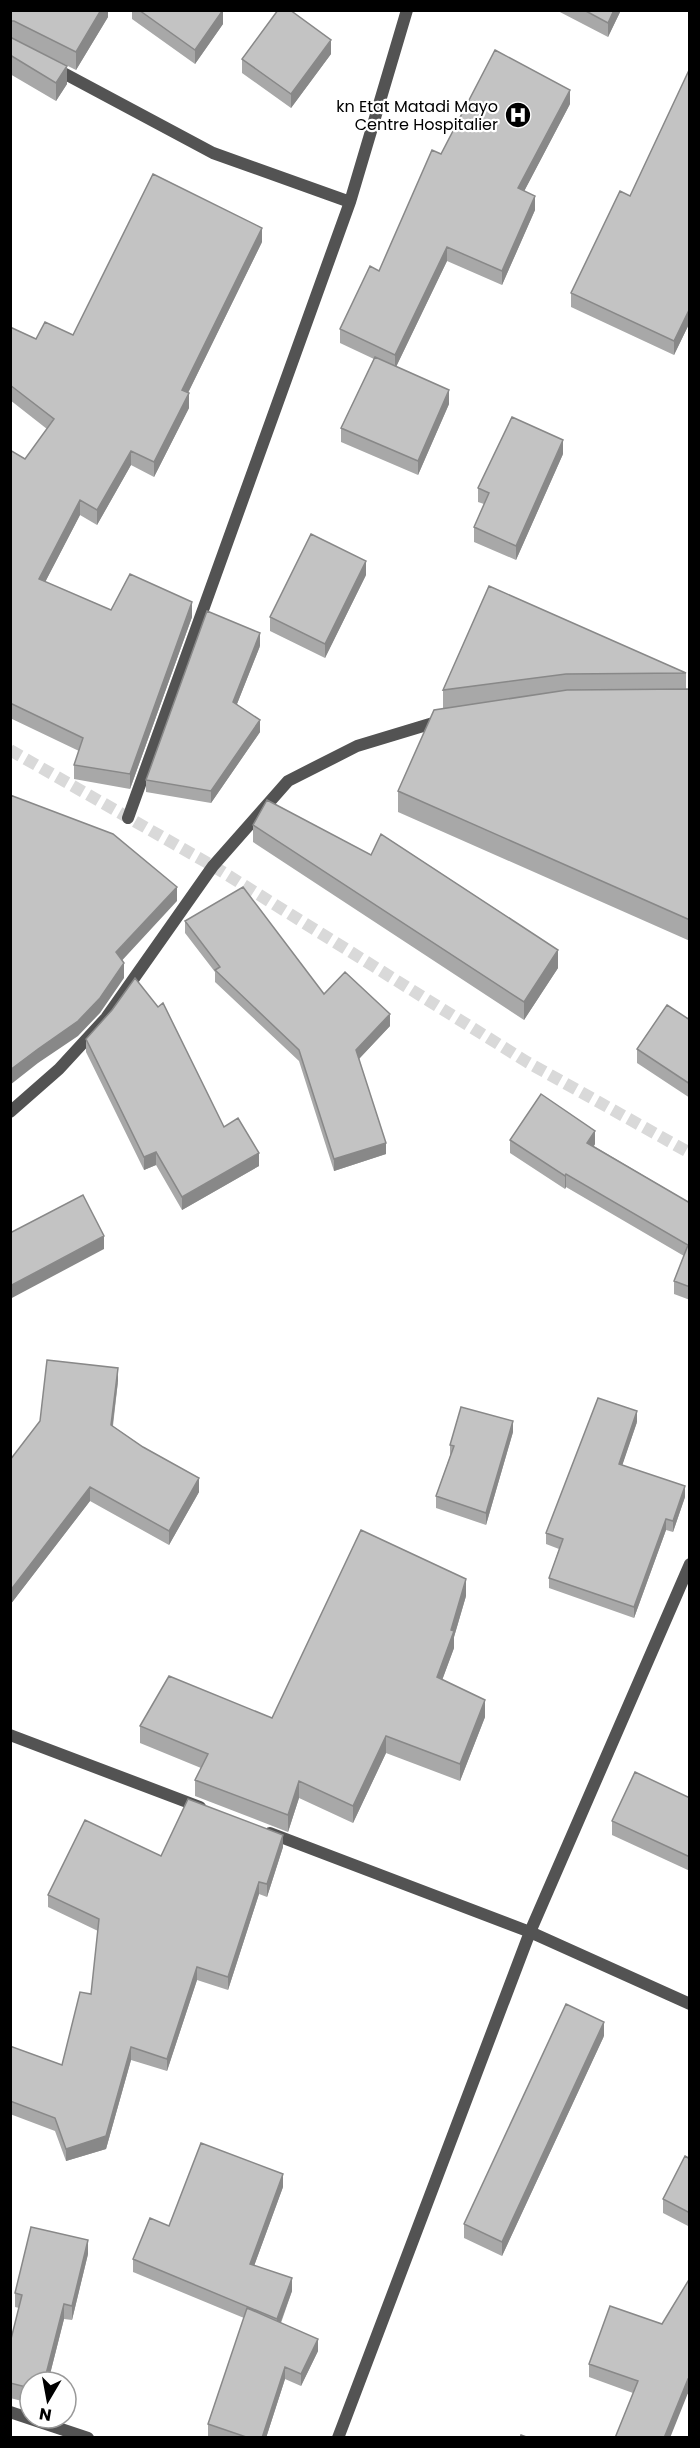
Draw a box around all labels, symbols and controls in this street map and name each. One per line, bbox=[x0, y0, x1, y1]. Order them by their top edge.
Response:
place label: kn Etat Matadi Mayo Centre Hospitalier bbox=[336, 95, 498, 136]
hospital icon: kn Etat Matadi Mayo Centre Hospitalier bbox=[503, 100, 533, 130]
north arrow bbox=[18, 2370, 78, 2430]
text: N bbox=[38, 2402, 53, 2427]

